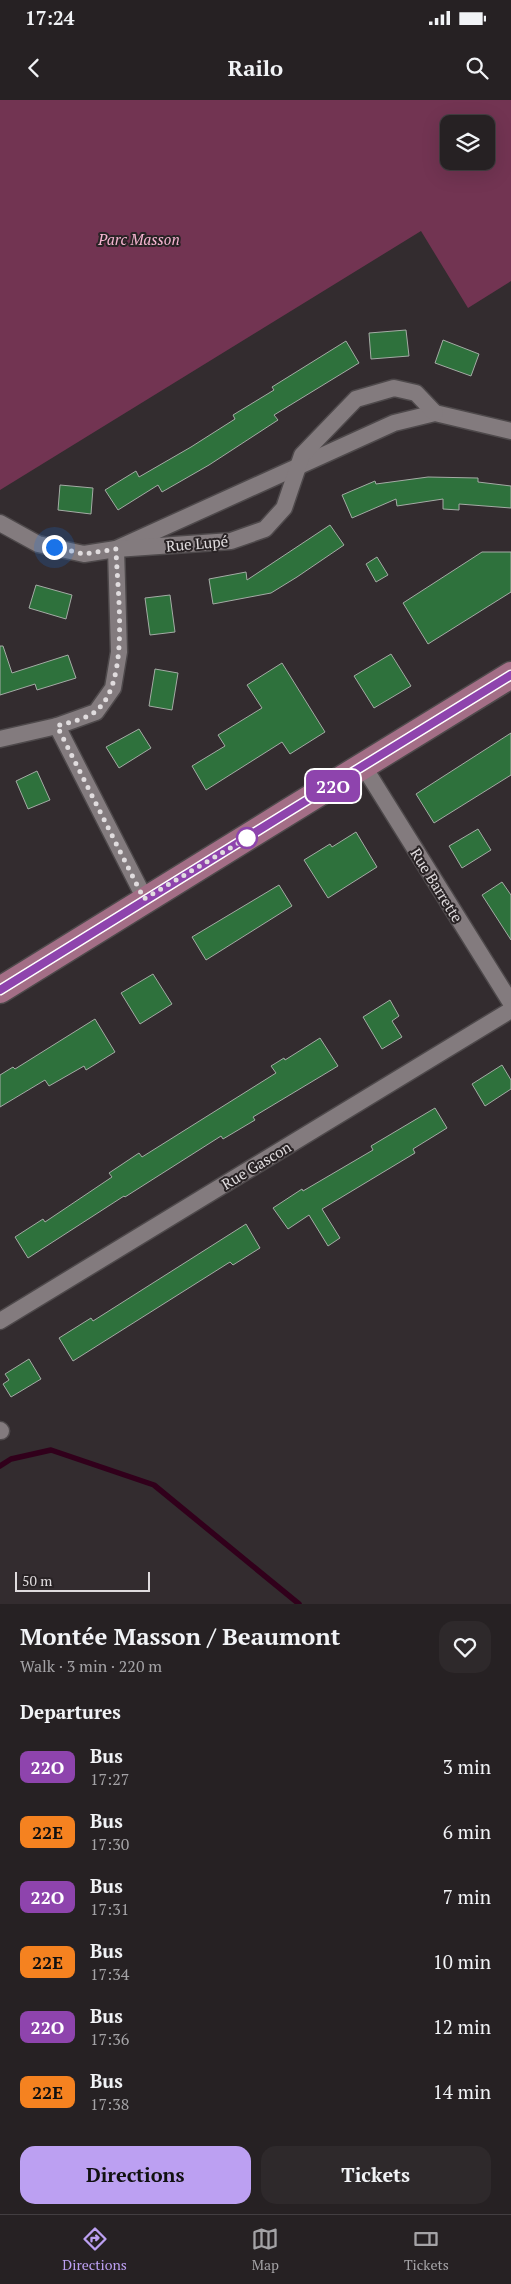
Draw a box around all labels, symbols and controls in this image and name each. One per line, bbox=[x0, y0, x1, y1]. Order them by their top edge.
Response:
text: 17:24 bbox=[25, 5, 74, 30]
text: Railo bbox=[228, 53, 283, 82]
icon: back bbox=[20, 54, 48, 82]
icon: search bbox=[463, 54, 491, 82]
map controls bbox=[440, 115, 495, 170]
button: layers bbox=[440, 115, 495, 170]
park label: Parc Masson bbox=[97, 229, 180, 249]
street label: Rue Lupé bbox=[165, 530, 229, 556]
your location bbox=[42, 535, 67, 560]
line badge: 22O bbox=[304, 770, 362, 802]
text: 22O bbox=[316, 774, 350, 798]
unlabelled marker bbox=[236, 827, 258, 849]
street label: Rue Barrette bbox=[406, 844, 468, 926]
street label: Rue Gascon bbox=[218, 1136, 295, 1194]
scale bar bbox=[15, 1569, 150, 1592]
text: 50 m bbox=[22, 1571, 52, 1590]
text: Montée Masson / Beaumont bbox=[20, 1620, 340, 1652]
button: heart bbox=[439, 1621, 491, 1673]
text: Walk · 3 min · 220 m bbox=[20, 1655, 162, 1677]
text: Departures bbox=[20, 1699, 121, 1724]
text: Bus bbox=[90, 1743, 123, 1768]
text: 3 min bbox=[443, 1754, 491, 1779]
text: 22O bbox=[31, 1755, 64, 1779]
text: 17:27 bbox=[90, 1768, 129, 1790]
text: Bus bbox=[90, 1808, 123, 1833]
text: 6 min bbox=[443, 1819, 491, 1844]
text: 22E bbox=[32, 1820, 63, 1844]
text: 17:30 bbox=[90, 1833, 129, 1855]
text: Bus bbox=[90, 1873, 123, 1898]
text: 7 min bbox=[443, 1884, 491, 1909]
text: 22O bbox=[31, 1885, 64, 1909]
text: 17:31 bbox=[90, 1898, 129, 1920]
text: Bus bbox=[90, 1938, 123, 1963]
text: 10 min bbox=[433, 1949, 491, 1974]
text: 22E bbox=[32, 1950, 63, 1974]
text: 17:34 bbox=[90, 1963, 129, 1985]
text: Bus bbox=[90, 2003, 123, 2028]
text: 12 min bbox=[433, 2014, 491, 2039]
text: 22O bbox=[31, 2015, 64, 2039]
text: 17:36 bbox=[90, 2028, 129, 2050]
text: Bus bbox=[90, 2068, 123, 2093]
text: 14 min bbox=[433, 2079, 491, 2104]
text: 22E bbox=[32, 2080, 63, 2104]
text: 17:38 bbox=[90, 2093, 129, 2115]
button: Directions bbox=[20, 2146, 251, 2204]
button: Tickets bbox=[261, 2146, 491, 2204]
tab: Directions bbox=[62, 2225, 127, 2274]
tab: Map bbox=[251, 2225, 279, 2274]
tab: Tickets bbox=[404, 2225, 449, 2274]

